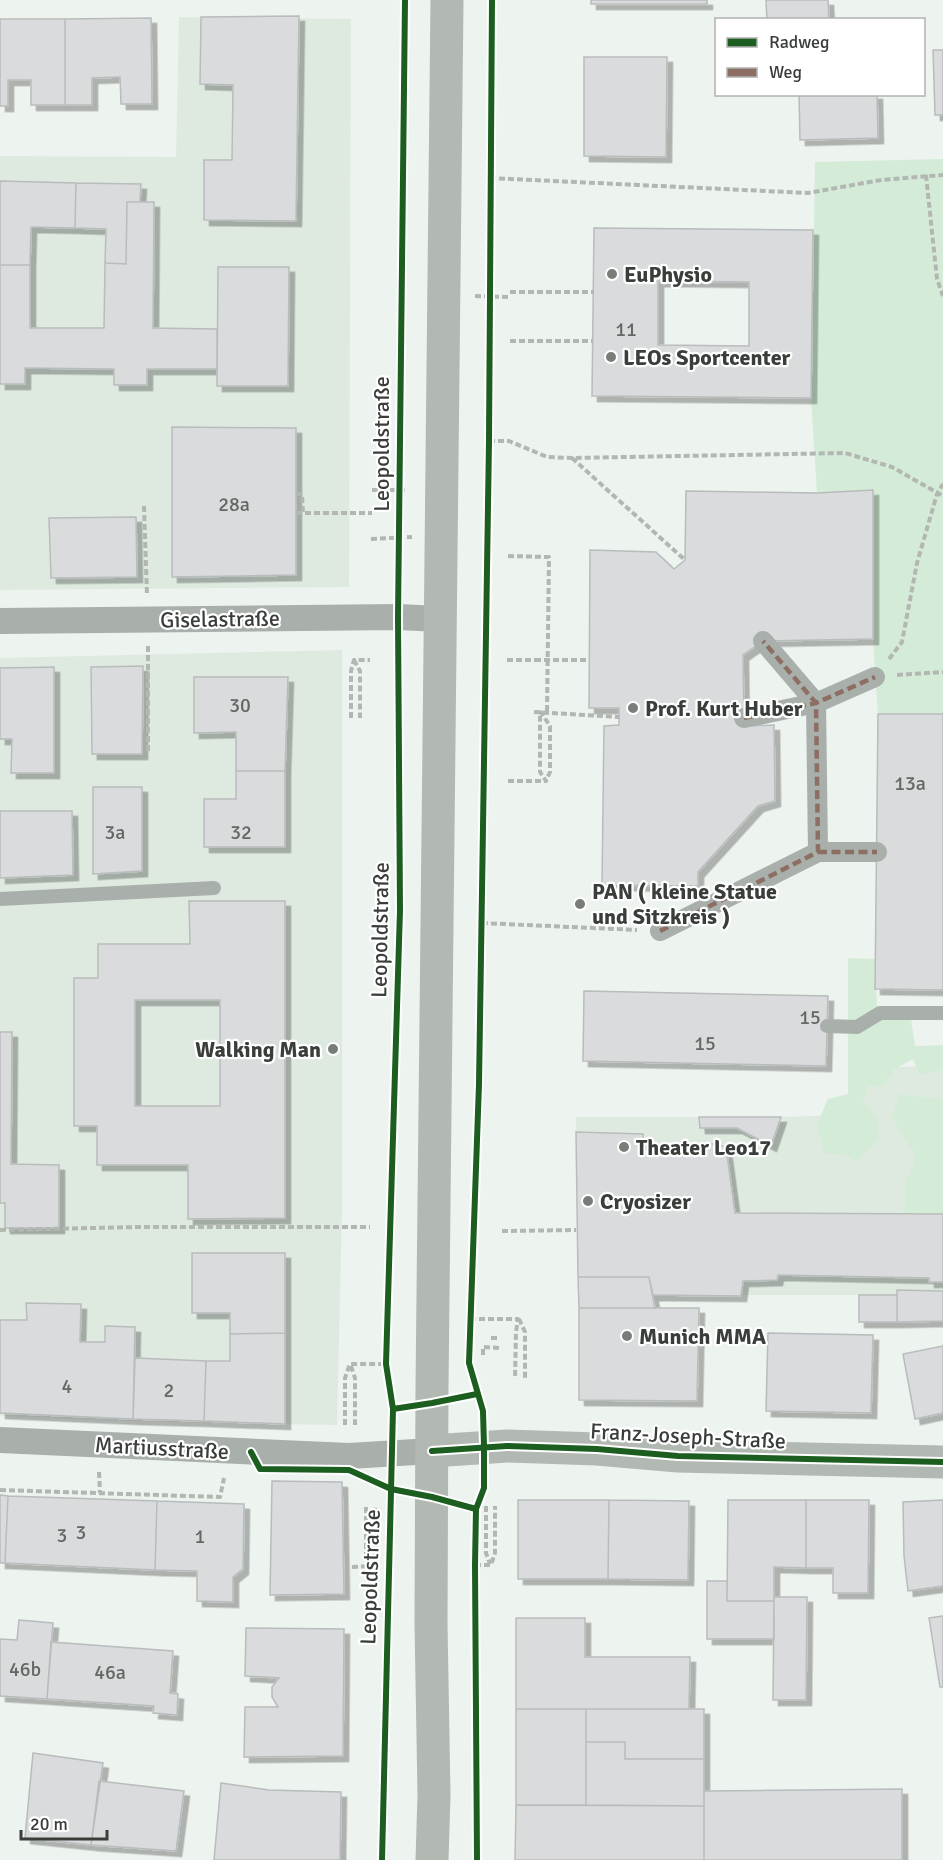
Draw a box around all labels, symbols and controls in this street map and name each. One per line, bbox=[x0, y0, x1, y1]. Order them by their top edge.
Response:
legend bbox=[715, 18, 925, 96]
text: Radweg bbox=[769, 31, 830, 53]
text: Weg bbox=[769, 61, 802, 83]
place label: EuPhysio bbox=[624, 261, 712, 288]
marker: EuPhysio bbox=[605, 267, 619, 281]
house number: 11 bbox=[615, 317, 637, 342]
place label: LEOs Sportcenter bbox=[623, 344, 791, 371]
marker: LEOs Sportcenter bbox=[604, 350, 618, 364]
street label: Leopoldstraße bbox=[368, 376, 395, 512]
house number: 28a bbox=[218, 492, 250, 517]
street label: Giselastraße bbox=[160, 604, 280, 634]
house number: 30 bbox=[229, 693, 251, 718]
place label: Prof. Kurt Huber bbox=[645, 695, 803, 722]
marker: Prof. Kurt Huber bbox=[626, 701, 640, 715]
house number: 13a bbox=[894, 771, 926, 796]
house number: 3a bbox=[105, 820, 125, 845]
house number: 32 bbox=[230, 820, 252, 845]
street label: Leopoldstraße bbox=[365, 862, 395, 998]
place label: PAN ( kleine Statue und Sitzkreis ) bbox=[592, 878, 777, 930]
marker: PAN ( kleine Statue und Sitzkreis ) bbox=[573, 897, 587, 911]
house number: 15 bbox=[799, 1005, 821, 1030]
house number: 15 bbox=[694, 1031, 716, 1056]
place label: Walking Man bbox=[195, 1036, 321, 1063]
marker: Walking Man bbox=[326, 1042, 340, 1056]
place label: Theater Leo17 bbox=[636, 1134, 771, 1161]
marker: Theater Leo17 bbox=[617, 1140, 631, 1154]
place label: Cryosizer bbox=[600, 1188, 691, 1215]
marker: Cryosizer bbox=[581, 1194, 595, 1208]
place label: Munich MMA bbox=[639, 1323, 766, 1350]
marker: Munich MMA bbox=[620, 1329, 634, 1343]
house number: 4 bbox=[62, 1374, 73, 1399]
house number: 2 bbox=[164, 1378, 174, 1403]
street label: Franz-Joseph-Straße bbox=[589, 1417, 787, 1455]
street label: Martiusstraße bbox=[94, 1431, 230, 1465]
street label: Leopoldstraße bbox=[354, 1509, 386, 1645]
house number: 3 bbox=[76, 1520, 86, 1545]
house number: 3 bbox=[57, 1523, 67, 1548]
house number: 1 bbox=[195, 1524, 205, 1549]
house number: 46b bbox=[9, 1657, 41, 1682]
house number: 46a bbox=[94, 1660, 126, 1685]
scale bar bbox=[21, 1803, 106, 1841]
text: 20 m bbox=[30, 1813, 68, 1835]

